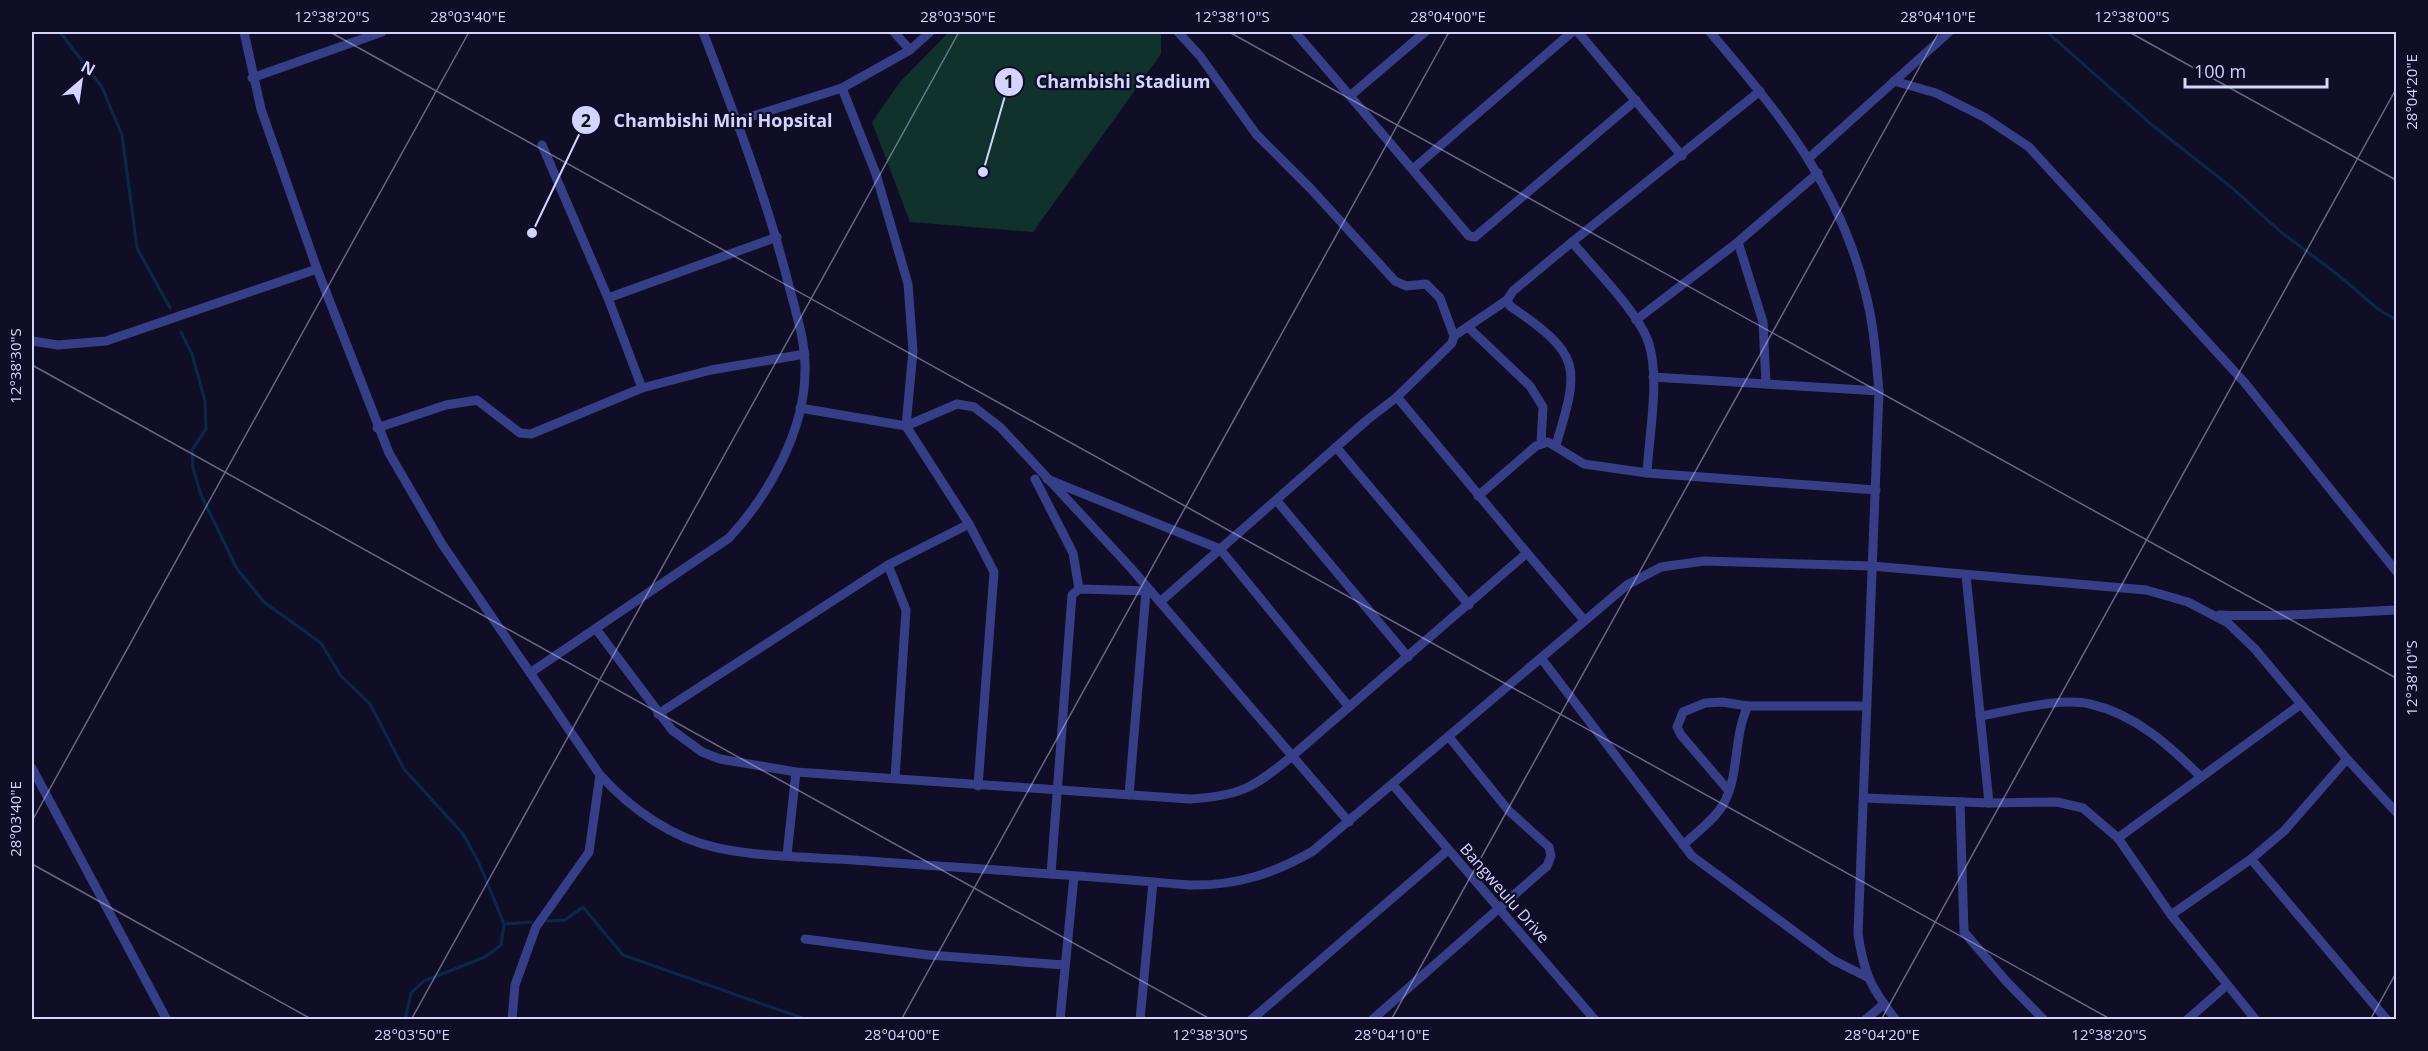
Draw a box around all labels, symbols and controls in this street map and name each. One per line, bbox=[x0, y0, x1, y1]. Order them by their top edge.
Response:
text: 12°38'20"S bbox=[294, 6, 370, 26]
text: 28°03'40"E bbox=[430, 6, 506, 26]
text: 28°03'50"E bbox=[920, 6, 996, 26]
text: 12°38'10"S bbox=[1194, 6, 1270, 26]
text: 28°04'00"E bbox=[1410, 6, 1486, 26]
text: 28°04'10"E bbox=[1900, 6, 1976, 26]
text: 12°38'00"S bbox=[2094, 6, 2170, 26]
north arrow bbox=[51, 51, 111, 111]
scale bar bbox=[2185, 51, 2328, 89]
text: 28°04'20"E bbox=[2401, 54, 2421, 130]
text: N bbox=[77, 55, 99, 81]
text: 100 m bbox=[2194, 59, 2246, 83]
callout: Chambishi Stadium bbox=[994, 64, 1223, 100]
text: 1 bbox=[1004, 69, 1014, 93]
text: Chambishi Stadium bbox=[1036, 69, 1210, 93]
callout: Chambishi Mini Hopsital bbox=[571, 102, 844, 138]
text: 2 bbox=[581, 108, 591, 132]
text: Chambishi Mini Hopsital bbox=[613, 108, 833, 132]
text: 12°38'30"S bbox=[5, 328, 25, 404]
text: 12°38'10"S bbox=[2401, 640, 2421, 716]
text: 28°03'40"E bbox=[5, 781, 25, 857]
street label: Bangweulu Drive bbox=[1455, 838, 1555, 948]
text: 28°03'50"E bbox=[374, 1024, 450, 1044]
text: 28°04'00"E bbox=[864, 1024, 940, 1044]
text: 12°38'30"S bbox=[1172, 1024, 1248, 1044]
text: 28°04'10"E bbox=[1354, 1024, 1430, 1044]
text: 28°04'20"E bbox=[1844, 1024, 1920, 1044]
text: 12°38'20"S bbox=[2071, 1024, 2147, 1044]

